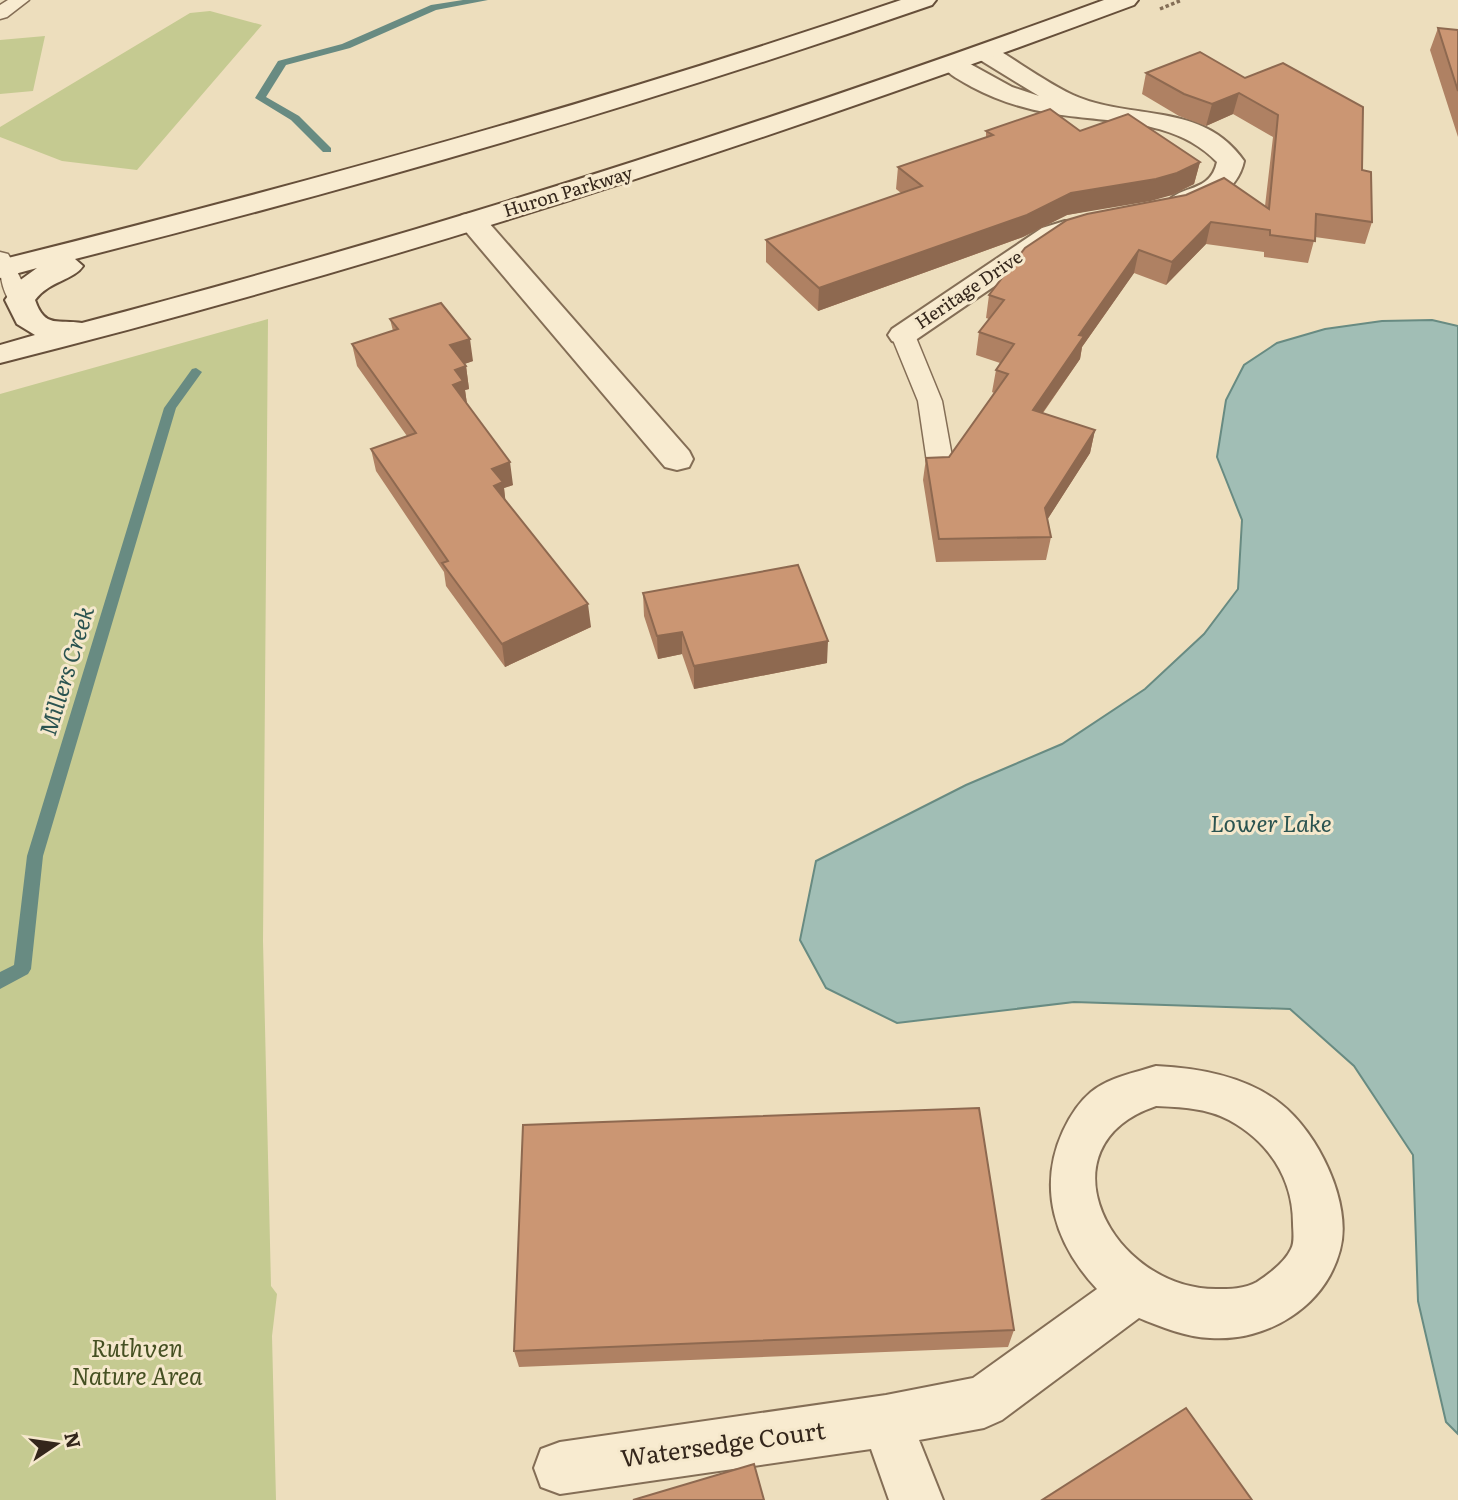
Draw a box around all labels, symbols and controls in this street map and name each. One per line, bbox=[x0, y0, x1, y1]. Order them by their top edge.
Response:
street label: Huron Parkway bbox=[500, 158, 636, 223]
street label: Heritage Drive bbox=[909, 243, 1027, 335]
water label: Millers Creek bbox=[29, 601, 101, 739]
water label: Lower Lake bbox=[1210, 805, 1332, 839]
park label: Ruthven Nature Area bbox=[71, 1329, 203, 1392]
north arrow bbox=[21, 1409, 91, 1479]
street label: Watersedge Court bbox=[618, 1411, 828, 1474]
text: N bbox=[58, 1429, 89, 1451]

